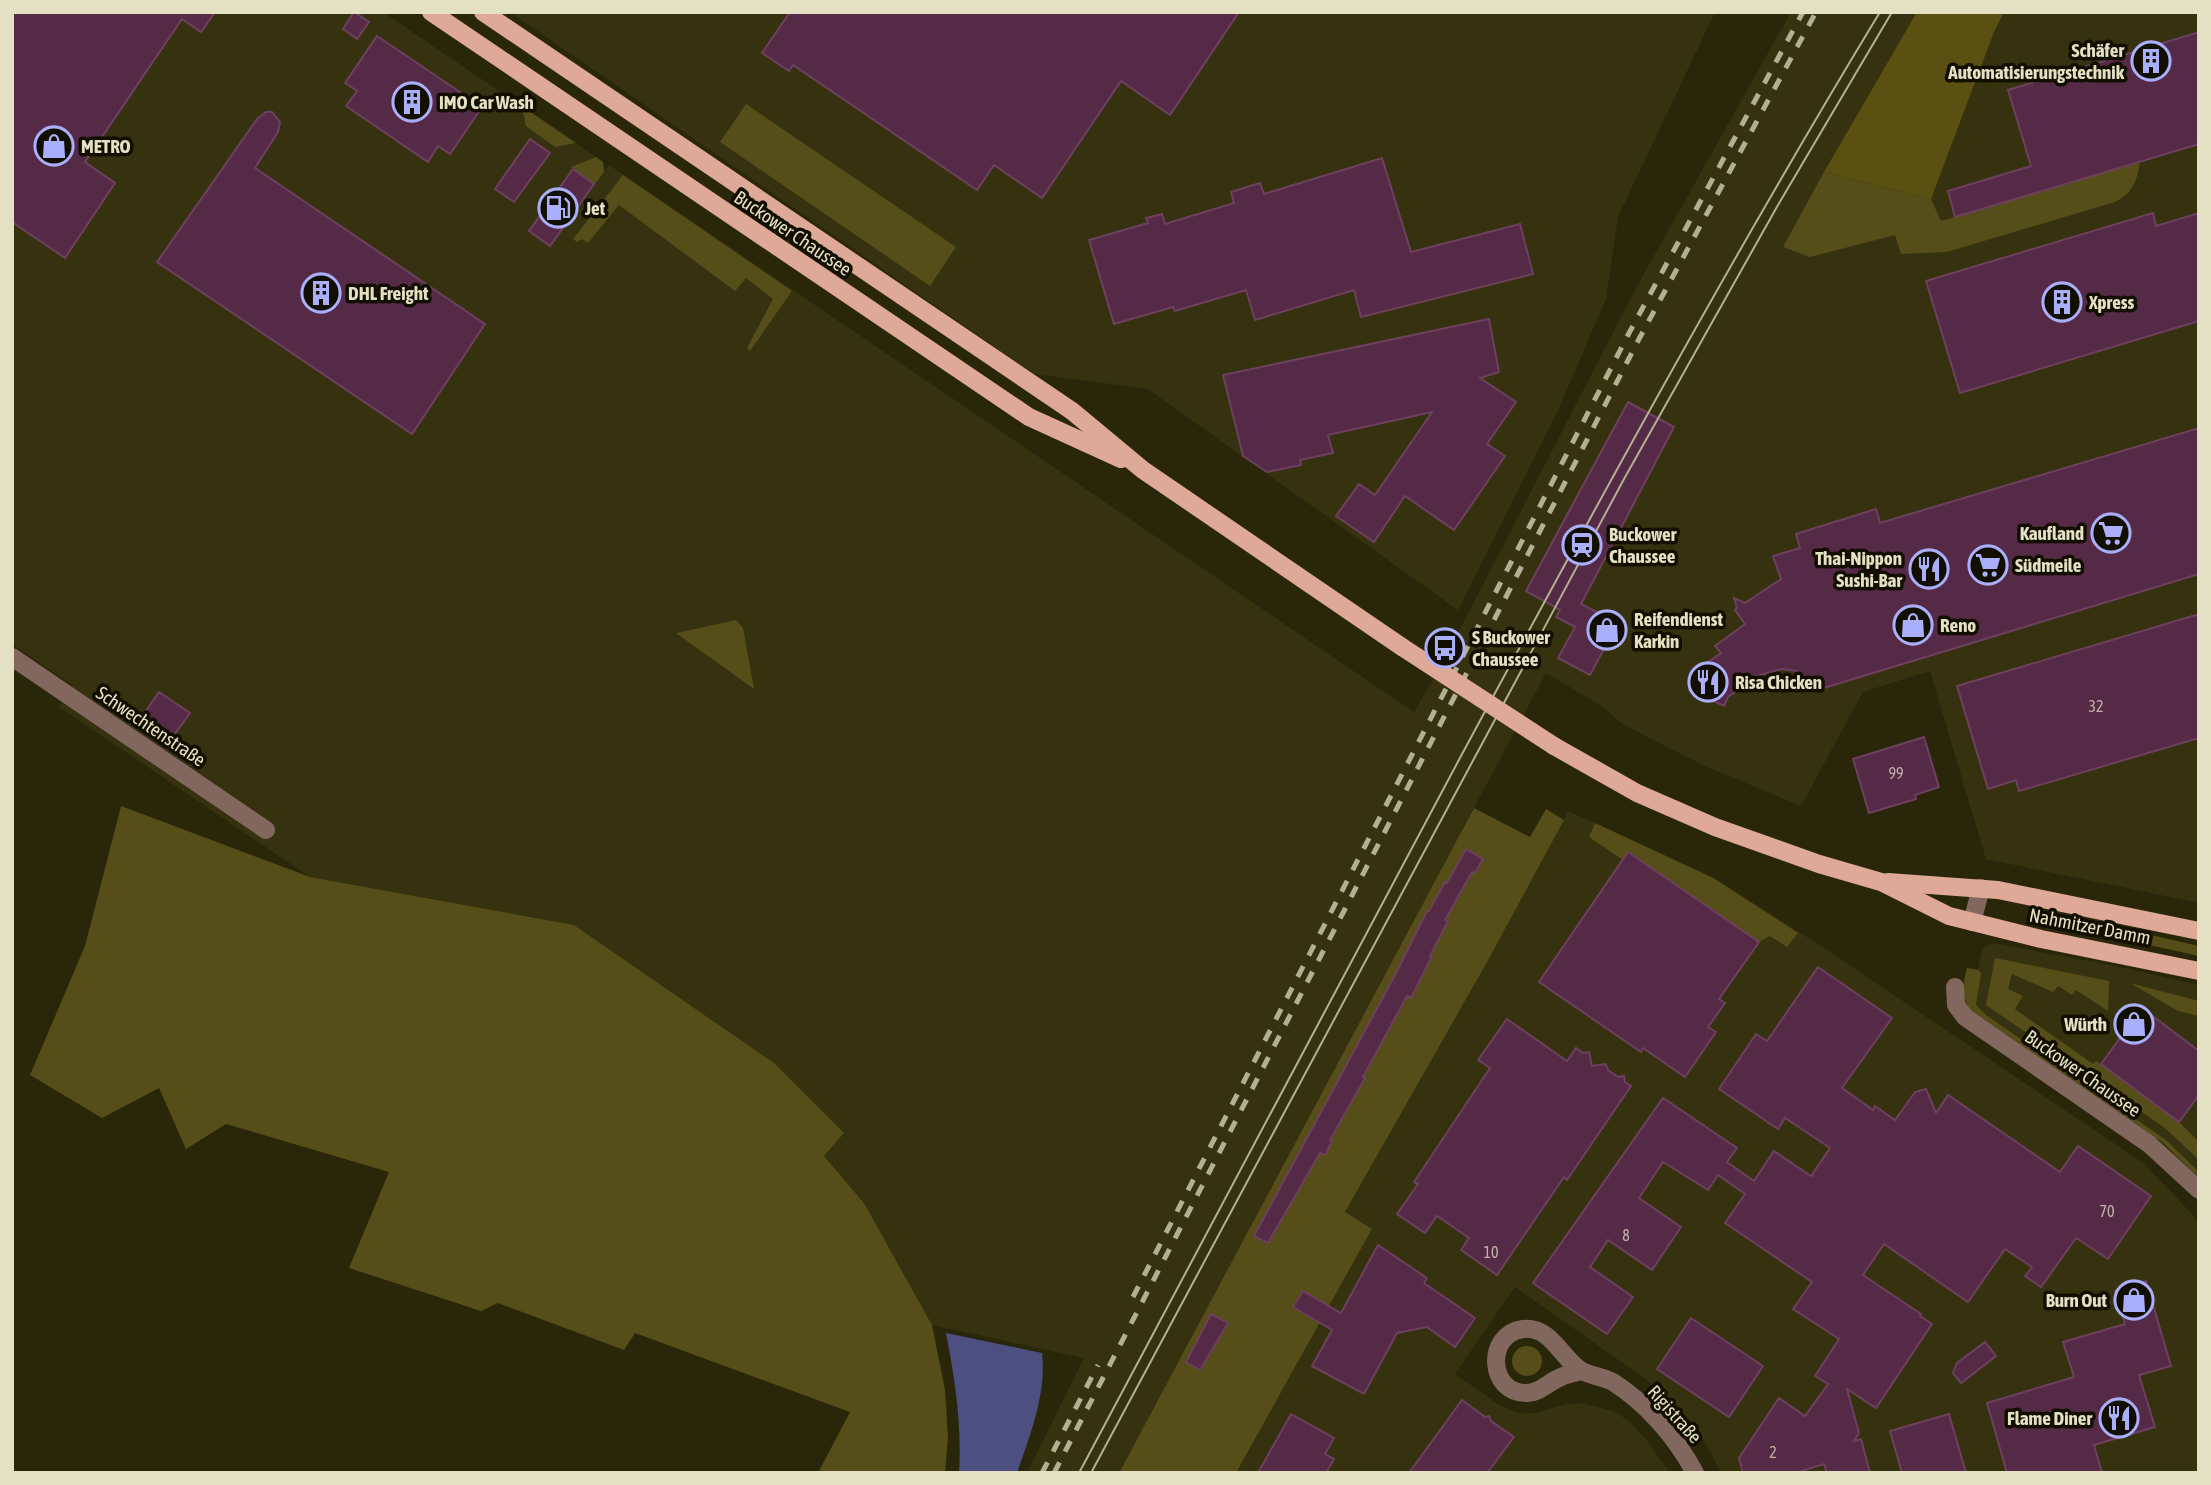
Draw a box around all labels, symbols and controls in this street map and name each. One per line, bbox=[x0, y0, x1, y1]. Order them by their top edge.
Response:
place label: Schäfer Automatisierungstechnik bbox=[1947, 39, 2125, 83]
building icon: Schäfer Automatisierungstechnik bbox=[2130, 40, 2172, 82]
building icon: IMO Car Wash bbox=[391, 81, 433, 123]
place label: IMO Car Wash bbox=[439, 91, 534, 113]
shop icon: METRO bbox=[33, 125, 75, 167]
place label: METRO bbox=[81, 135, 131, 157]
street label: Buckower Chaussee bbox=[730, 186, 856, 280]
fuel station icon: Jet bbox=[537, 187, 579, 229]
place label: Jet bbox=[584, 197, 606, 219]
building icon: DHL Freight bbox=[300, 272, 342, 314]
building icon: Xpress bbox=[2041, 281, 2083, 323]
place label: DHL Freight bbox=[348, 282, 429, 304]
place label: Xpress bbox=[2088, 291, 2134, 313]
supermarket icon: Kaufland bbox=[2090, 512, 2132, 554]
place label: Kaufland bbox=[2020, 522, 2084, 544]
place label: Buckower Chaussee bbox=[1609, 523, 1677, 567]
station icon: Buckower Chaussee bbox=[1561, 524, 1603, 566]
supermarket icon: Südmeile bbox=[1967, 544, 2009, 586]
place label: Thai-Nippon Sushi-Bar bbox=[1815, 547, 1902, 591]
restaurant icon: Thai-Nippon Sushi-Bar bbox=[1908, 548, 1950, 590]
place label: Südmeile bbox=[2015, 554, 2082, 576]
shop icon: Reno bbox=[1892, 604, 1934, 646]
place label: Reifendienst Karkin bbox=[1634, 608, 1724, 652]
shop icon: Reifendienst Karkin bbox=[1586, 609, 1628, 651]
place label: Reno bbox=[1940, 614, 1976, 636]
place label: S Buckower Chaussee bbox=[1472, 626, 1550, 670]
bus stop icon: S Buckower Chaussee bbox=[1424, 627, 1466, 669]
restaurant icon: Risa Chicken bbox=[1687, 661, 1729, 703]
place label: Risa Chicken bbox=[1735, 671, 1822, 693]
street label: Schwechtenstraße bbox=[92, 681, 210, 771]
house number: 32 bbox=[2088, 697, 2104, 715]
house number: 99 bbox=[1888, 764, 1904, 782]
street label: Nahmitzer Damm bbox=[2027, 903, 2153, 949]
shop icon: Würth bbox=[2113, 1003, 2155, 1045]
place label: Würth bbox=[2063, 1013, 2107, 1035]
street label: Buckower Chaussee bbox=[2021, 1025, 2145, 1121]
house number: 70 bbox=[2099, 1202, 2115, 1220]
house number: 8 bbox=[1622, 1226, 1630, 1244]
house number: 10 bbox=[1483, 1243, 1499, 1261]
shop icon: Burn Out bbox=[2113, 1279, 2155, 1321]
place label: Burn Out bbox=[2046, 1289, 2108, 1311]
street label: Rigistraße bbox=[1643, 1381, 1707, 1447]
restaurant icon: Flame Diner bbox=[2098, 1397, 2140, 1439]
place label: Flame Diner bbox=[2007, 1407, 2092, 1429]
house number: 2 bbox=[1769, 1443, 1777, 1461]

